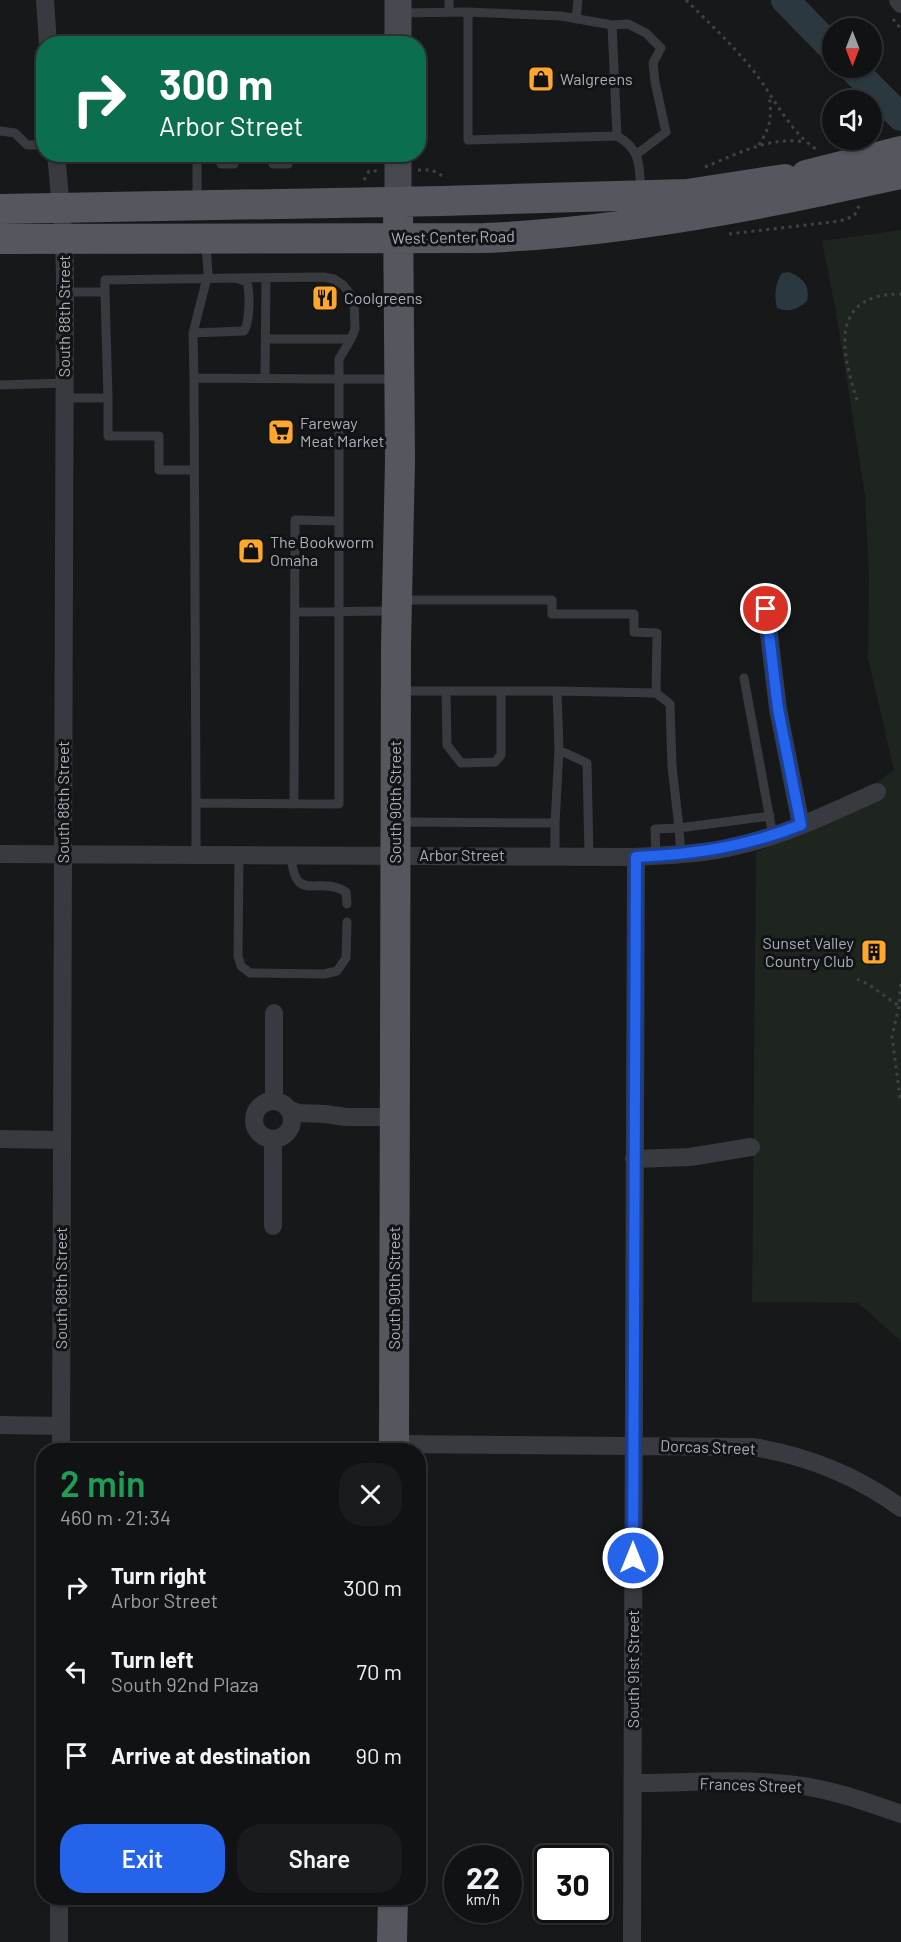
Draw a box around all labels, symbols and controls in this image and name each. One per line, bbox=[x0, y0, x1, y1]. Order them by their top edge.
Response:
north arrow bbox=[822, 18, 882, 78]
map controls bbox=[822, 18, 882, 150]
text: 300 m bbox=[159, 58, 273, 108]
icon: right bbox=[60, 60, 138, 138]
shop icon: Walgreens bbox=[526, 64, 556, 94]
place label: Walgreens bbox=[560, 69, 633, 88]
button: sound bbox=[822, 90, 882, 150]
text: Arbor Street bbox=[159, 109, 303, 141]
street label: West Center Road bbox=[391, 226, 515, 247]
street label: South 88th Street bbox=[54, 255, 73, 377]
restaurant icon: Coolgreens bbox=[310, 283, 340, 313]
place label: Coolgreens bbox=[344, 288, 423, 307]
place label: Fareway Meat Market bbox=[300, 413, 384, 450]
supermarket icon: Fareway Meat Market bbox=[266, 417, 296, 447]
place label: The Bookworm Omaha bbox=[270, 532, 374, 569]
shop icon: The Bookworm Omaha bbox=[236, 536, 266, 566]
pin bbox=[740, 583, 791, 634]
icon: arrive bbox=[749, 592, 782, 625]
street label: South 88th Street bbox=[53, 741, 72, 863]
street label: South 90th Street bbox=[385, 741, 404, 864]
street label: Arbor Street bbox=[419, 845, 505, 864]
place label: Sunset Valley Country Club bbox=[762, 933, 855, 970]
building icon: Sunset Valley Country Club bbox=[859, 937, 889, 967]
street label: South 88th Street bbox=[51, 1227, 70, 1349]
street label: South 90th Street bbox=[384, 1227, 403, 1350]
street label: Dorcas Street bbox=[660, 1435, 756, 1458]
text: 2 min bbox=[60, 1461, 146, 1504]
button: close bbox=[339, 1463, 402, 1526]
text: 460 m · 21:34 bbox=[60, 1505, 171, 1529]
position arrow bbox=[601, 1526, 665, 1590]
text: Turn right bbox=[111, 1562, 206, 1588]
icon: right bbox=[60, 1571, 93, 1604]
text: 300 m bbox=[343, 1574, 402, 1600]
text: Arbor Street bbox=[111, 1588, 218, 1612]
street label: South 91st Street bbox=[623, 1610, 642, 1728]
text: Turn left bbox=[111, 1646, 194, 1672]
icon: left bbox=[60, 1655, 93, 1688]
text: 70 m bbox=[357, 1658, 402, 1684]
text: South 92nd Plaza bbox=[111, 1672, 259, 1696]
icon: arrive bbox=[60, 1739, 93, 1772]
text: Arrive at destination bbox=[111, 1742, 310, 1768]
text: 90 m bbox=[356, 1742, 402, 1768]
street label: Frances Street bbox=[699, 1773, 803, 1796]
button: Exit bbox=[60, 1824, 225, 1893]
button: Share bbox=[237, 1824, 402, 1893]
speed limit sign: 30 bbox=[534, 1845, 612, 1923]
text: 22 bbox=[466, 1859, 500, 1895]
text: km/h bbox=[466, 1890, 500, 1908]

